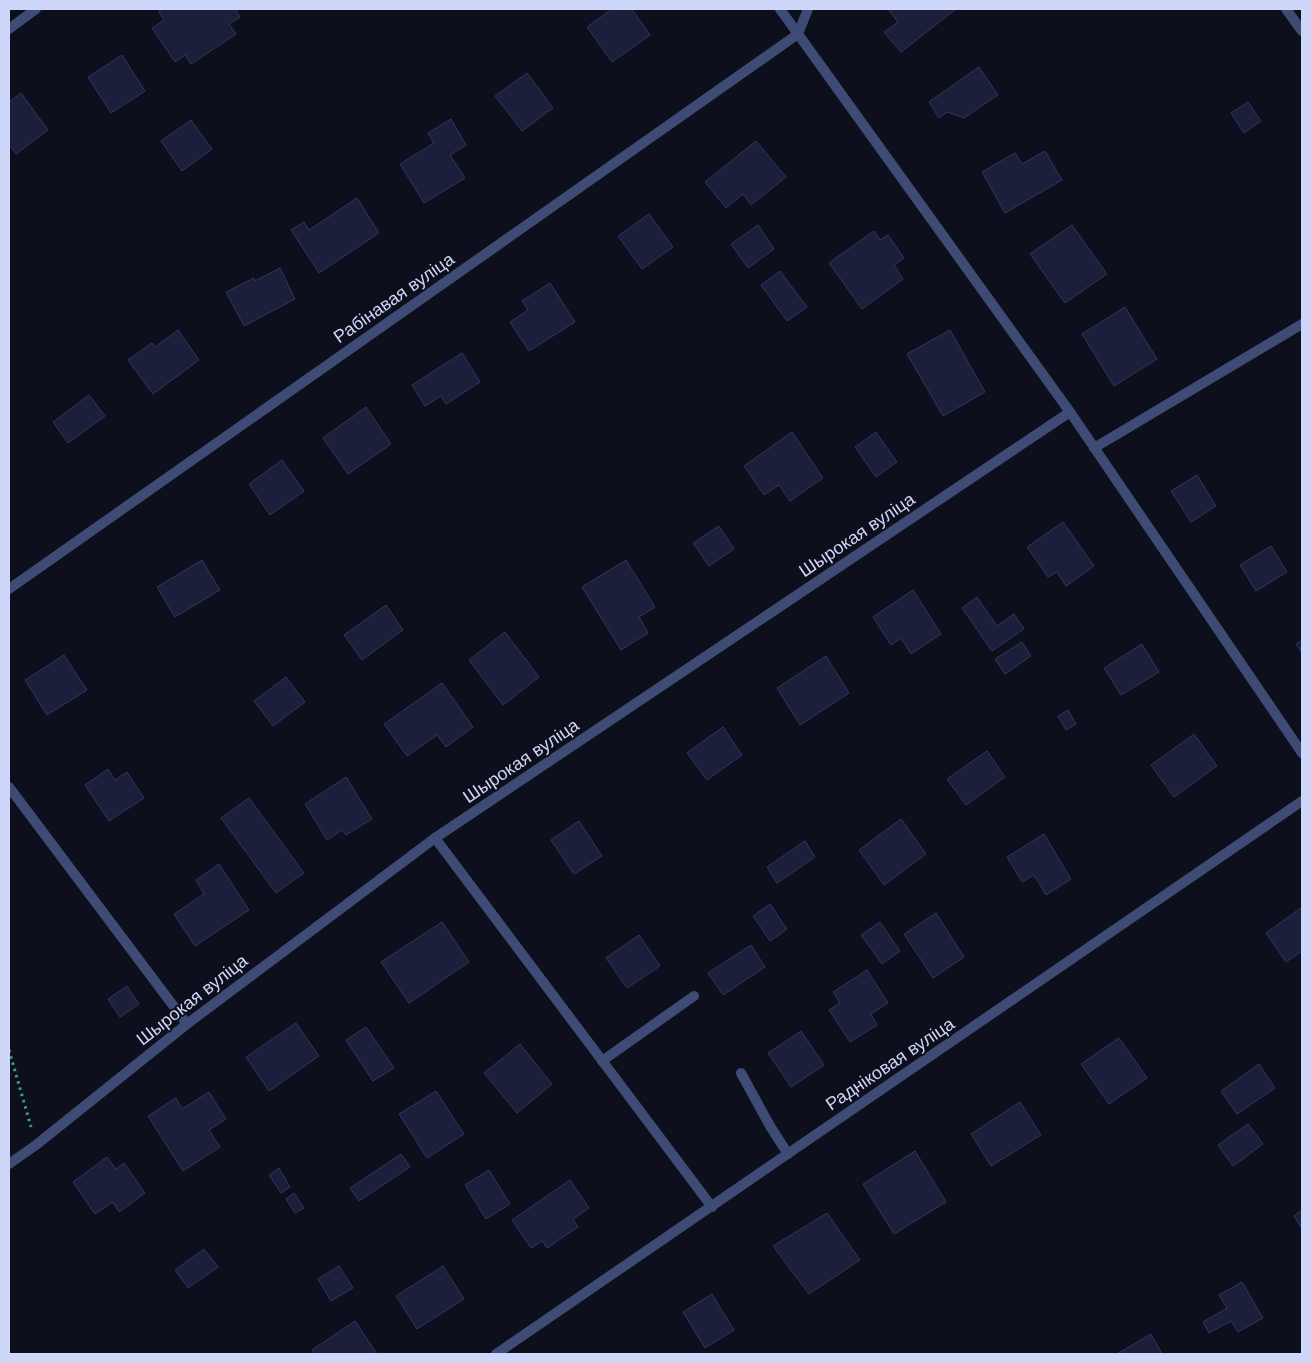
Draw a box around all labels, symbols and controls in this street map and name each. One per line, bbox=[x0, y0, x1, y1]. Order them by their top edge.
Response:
street label: Рабінавая вуліца bbox=[330, 248, 459, 347]
street label: Шырокая вуліца bbox=[795, 488, 919, 581]
street label: Шырокая вуліца bbox=[459, 714, 583, 807]
street label: Шырокая вуліца bbox=[133, 950, 252, 1049]
street label: Радніковая вуліца bbox=[822, 1013, 959, 1114]

